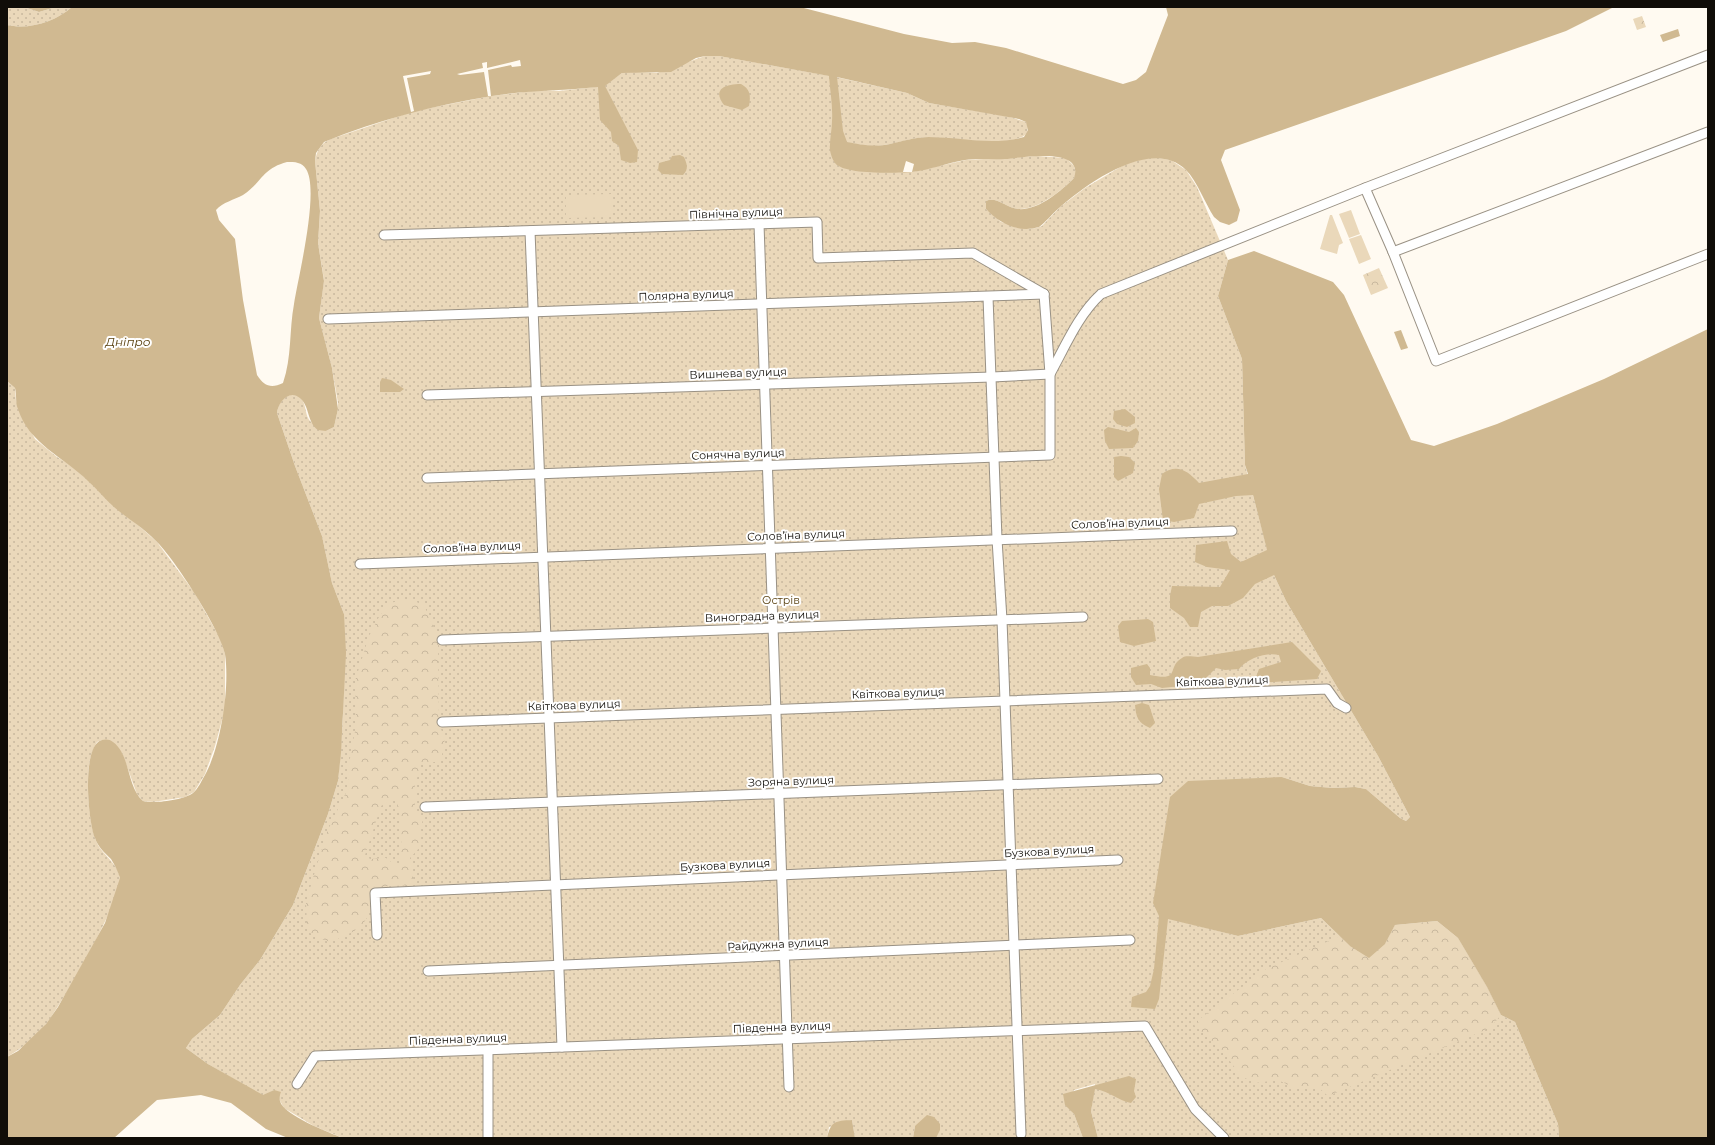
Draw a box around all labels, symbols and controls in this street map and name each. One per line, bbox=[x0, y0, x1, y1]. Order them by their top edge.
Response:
street label: Північна вулиця bbox=[689, 204, 783, 222]
street label: Полярна вулиця bbox=[638, 286, 734, 304]
water label: Дніпро bbox=[105, 334, 151, 349]
street label: Вишнева вулиця bbox=[689, 364, 787, 382]
street label: Сонячна вулиця bbox=[691, 445, 785, 463]
street label: Соловʼїна вулиця bbox=[1071, 514, 1169, 532]
street label: Соловʼїна вулиця bbox=[747, 526, 845, 544]
street label: Соловʼїна вулиця bbox=[423, 538, 521, 556]
park label: Острів bbox=[762, 593, 800, 607]
street label: Виноградна вулиця bbox=[705, 607, 819, 625]
street label: Квіткова вулиця bbox=[1175, 672, 1269, 690]
street label: Квіткова вулиця bbox=[851, 684, 945, 702]
street label: Квіткова вулиця bbox=[527, 696, 621, 714]
street label: Зоряна вулиця bbox=[748, 773, 834, 789]
street label: Бузкова вулиця bbox=[1004, 842, 1094, 860]
street label: Бузкова вулиця bbox=[680, 856, 770, 874]
street label: Райдужна вулиця bbox=[727, 934, 829, 954]
street label: Південна вулиця bbox=[733, 1018, 831, 1036]
street label: Південна вулиця bbox=[409, 1030, 507, 1048]

